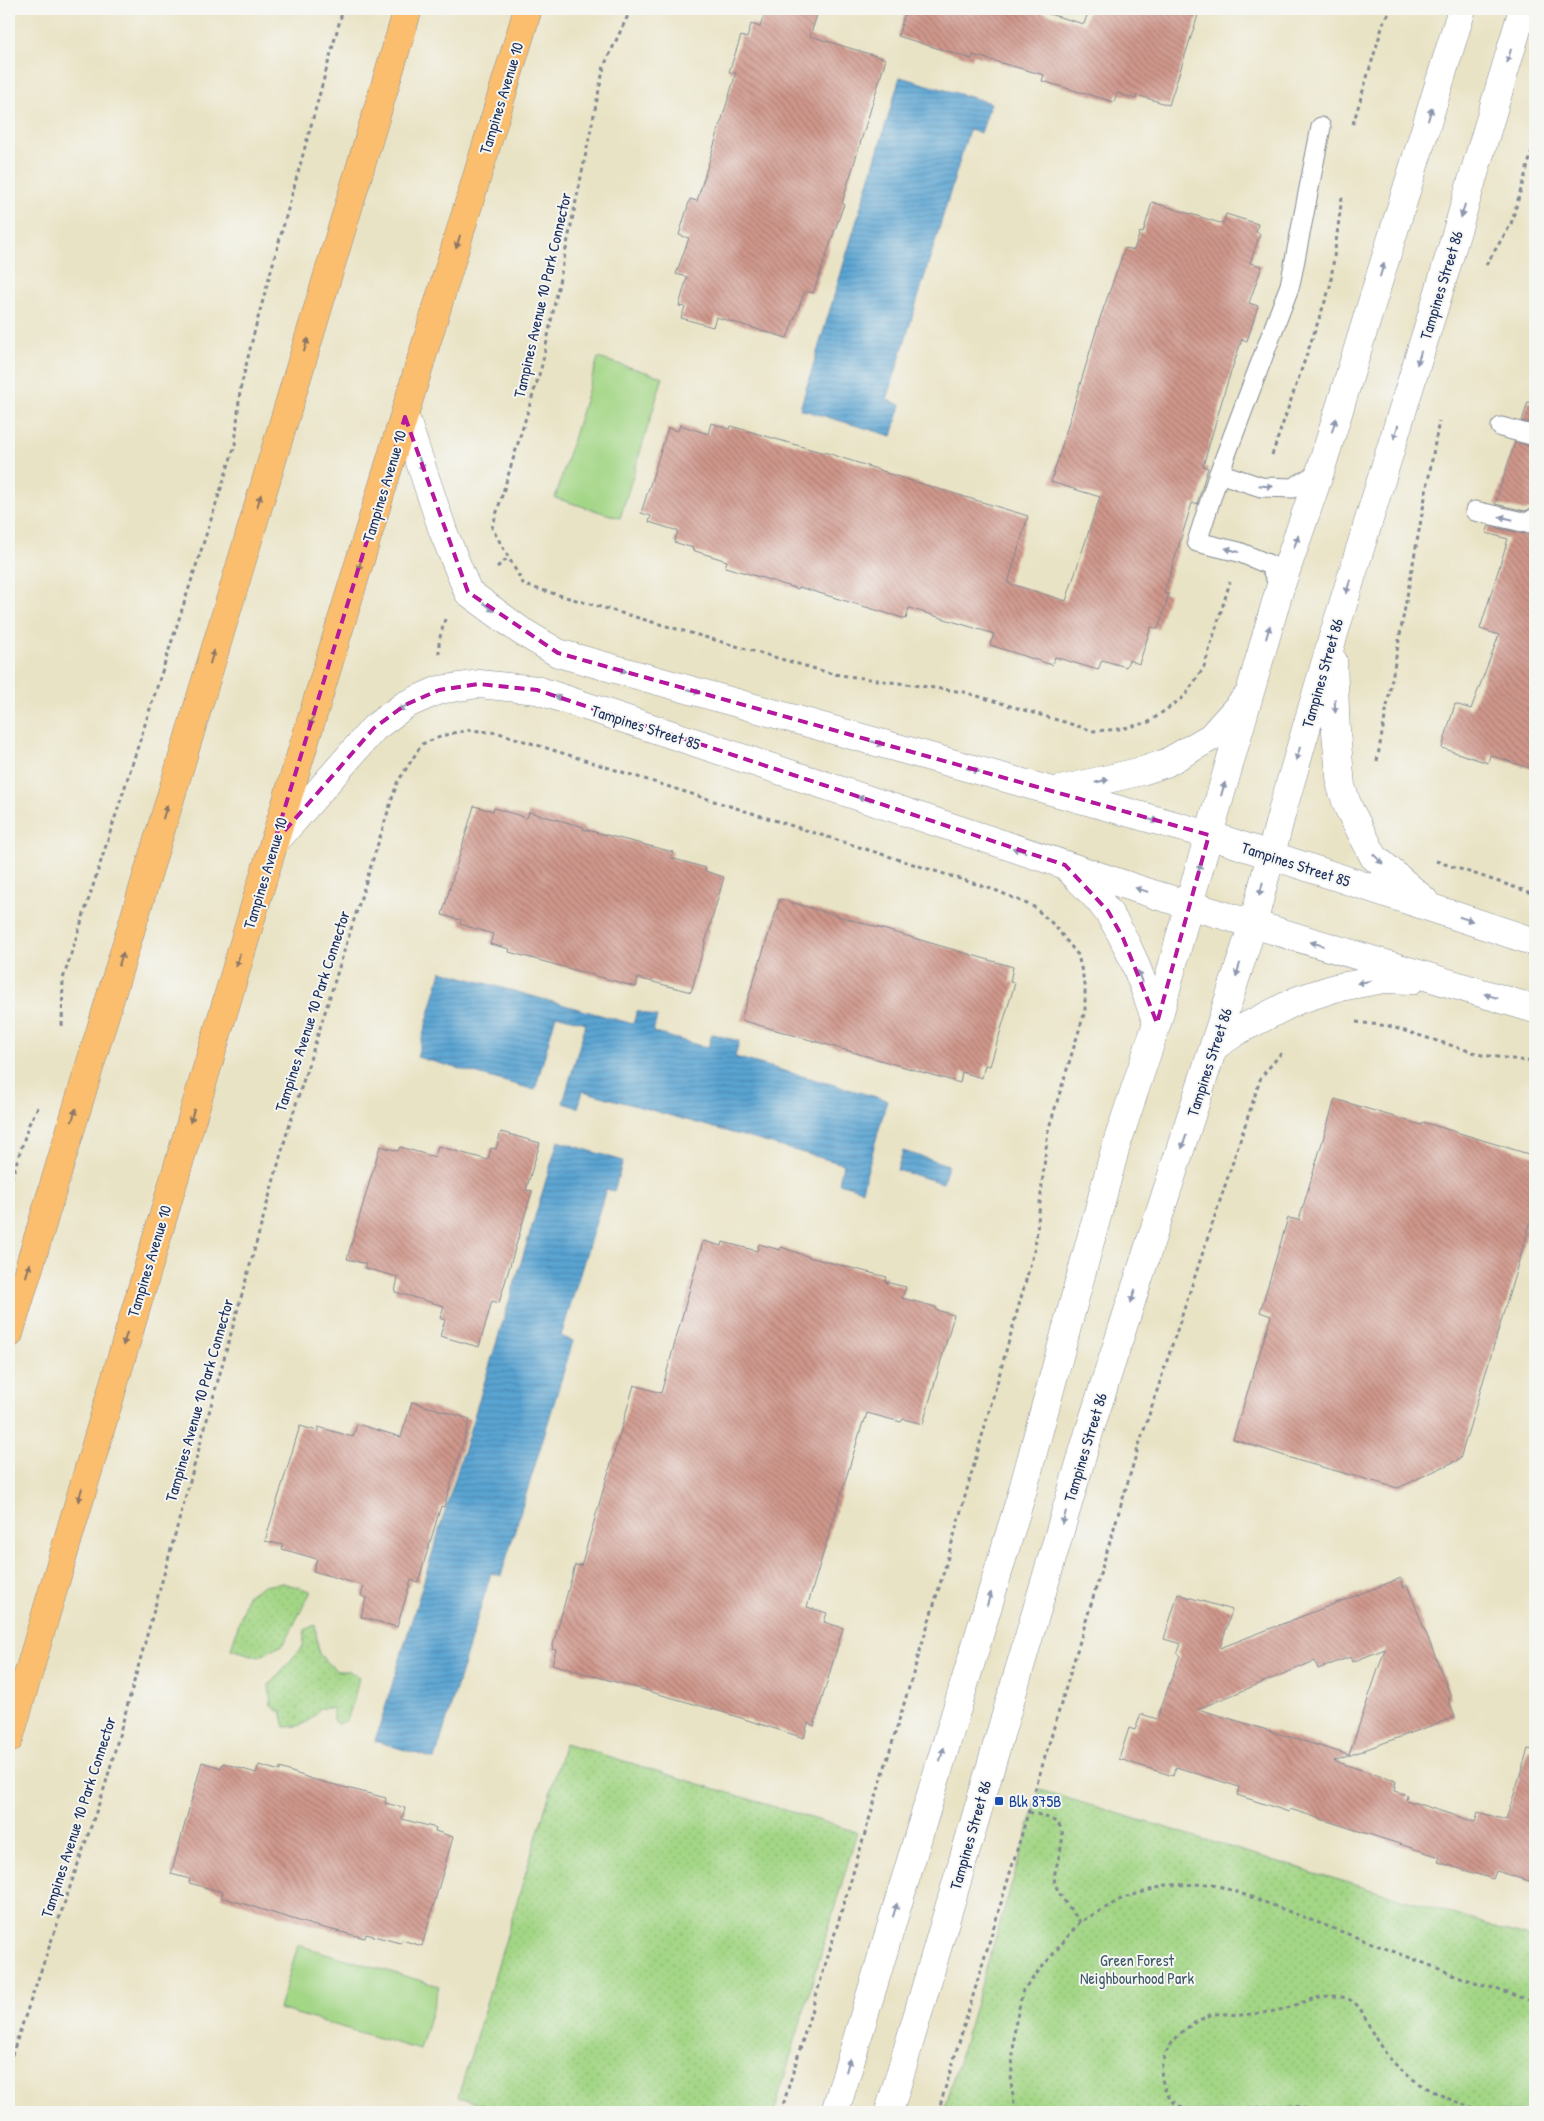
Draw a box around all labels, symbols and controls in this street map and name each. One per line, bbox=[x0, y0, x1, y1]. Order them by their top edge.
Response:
street label: Tampines Avenue 10 bbox=[474, 39, 528, 157]
one-way arrow bbox=[1504, 48, 1512, 63]
one-way arrow bbox=[1426, 107, 1434, 122]
street label: Tampines Avenue 10 Park Connector bbox=[508, 190, 576, 400]
one-way arrow bbox=[1458, 204, 1466, 219]
street label: Tampines Street 86 bbox=[1414, 228, 1468, 342]
one-way arrow bbox=[454, 234, 462, 249]
one-way arrow bbox=[1379, 262, 1386, 277]
one-way arrow bbox=[302, 338, 310, 353]
one-way arrow bbox=[1414, 351, 1422, 366]
one-way arrow bbox=[1331, 418, 1339, 433]
one-way arrow bbox=[1391, 424, 1399, 439]
street label: Tampines Avenue 10 bbox=[357, 427, 411, 545]
one-way arrow bbox=[417, 456, 425, 471]
one-way arrow bbox=[1258, 483, 1274, 491]
one-way arrow bbox=[255, 493, 263, 508]
one-way arrow bbox=[1498, 514, 1513, 522]
one-way arrow bbox=[1292, 534, 1300, 549]
one-way arrow bbox=[1224, 546, 1239, 554]
one-way arrow bbox=[355, 557, 363, 572]
one-way arrow bbox=[1344, 580, 1352, 595]
one-way arrow bbox=[482, 602, 496, 612]
street label: Tampines Street 86 bbox=[1296, 616, 1348, 730]
one-way arrow bbox=[1264, 625, 1272, 640]
one-way arrow bbox=[208, 649, 216, 664]
one-way arrow bbox=[612, 666, 627, 674]
one-way arrow bbox=[687, 687, 702, 695]
one-way arrow bbox=[553, 694, 568, 702]
one-way arrow bbox=[1331, 698, 1339, 714]
street label: Tampines Street 85 bbox=[589, 699, 703, 755]
one-way arrow bbox=[397, 702, 410, 711]
one-way arrow bbox=[307, 712, 315, 727]
one-way arrow bbox=[870, 740, 885, 748]
one-way arrow bbox=[1294, 747, 1302, 762]
one-way arrow bbox=[965, 766, 980, 774]
one-way arrow bbox=[1095, 777, 1110, 785]
one-way arrow bbox=[1219, 781, 1227, 796]
one-way arrow bbox=[857, 795, 872, 802]
one-way arrow bbox=[162, 805, 170, 820]
street label: Tampines Avenue 10 bbox=[238, 814, 292, 932]
one-way arrow bbox=[1145, 816, 1160, 824]
street label: Tampines Street 85 bbox=[1239, 836, 1353, 892]
one-way arrow bbox=[1011, 846, 1026, 853]
one-way arrow bbox=[1372, 853, 1384, 865]
one-way arrow bbox=[1196, 862, 1203, 877]
one-way arrow bbox=[1257, 882, 1265, 897]
one-way arrow bbox=[1134, 886, 1149, 894]
street label: Tampines Avenue 10 Park Connector bbox=[269, 908, 355, 1114]
one-way arrow bbox=[1459, 916, 1474, 924]
one-way arrow bbox=[1309, 940, 1324, 948]
one-way arrow bbox=[118, 951, 126, 966]
one-way arrow bbox=[234, 953, 242, 968]
one-way arrow bbox=[1234, 963, 1242, 978]
one-way arrow bbox=[1136, 969, 1144, 984]
one-way arrow bbox=[1356, 979, 1372, 987]
one-way arrow bbox=[1484, 991, 1499, 999]
street label: Tampines Street 86 bbox=[1181, 1005, 1237, 1119]
one-way arrow bbox=[71, 1107, 79, 1122]
one-way arrow bbox=[187, 1109, 195, 1124]
one-way arrow bbox=[1179, 1134, 1187, 1149]
street label: Tampines Avenue 10 bbox=[122, 1202, 176, 1320]
one-way arrow bbox=[24, 1263, 32, 1278]
one-way arrow bbox=[1129, 1289, 1137, 1304]
street label: Tampines Avenue 10 Park Connector bbox=[159, 1296, 239, 1504]
one-way arrow bbox=[121, 1331, 129, 1346]
street label: Tampines Street 86 bbox=[1058, 1390, 1112, 1504]
one-way arrow bbox=[75, 1487, 83, 1502]
one-way arrow bbox=[1059, 1511, 1067, 1526]
one-way arrow bbox=[986, 1591, 993, 1606]
street label: Tampines Avenue 10 Park Connector bbox=[35, 1714, 121, 1920]
one-way arrow bbox=[939, 1747, 946, 1762]
street label: Tampines Street 86 bbox=[944, 1778, 996, 1892]
place label: Blk 875B bbox=[1009, 1790, 1061, 1812]
marker: Blk 875B bbox=[993, 1795, 1005, 1807]
one-way arrow bbox=[892, 1902, 900, 1917]
park label: Green Forest Neighbourhood Park bbox=[1080, 1949, 1194, 1989]
one-way arrow bbox=[845, 2058, 853, 2073]

